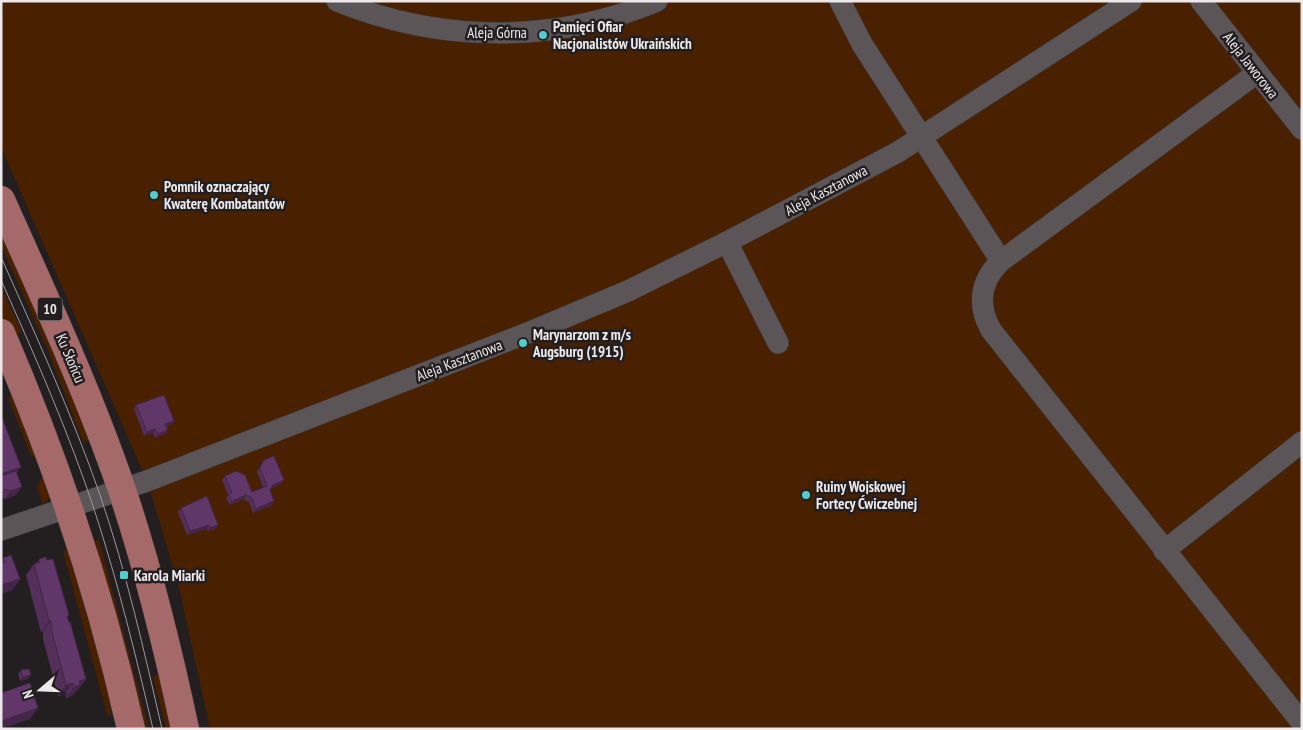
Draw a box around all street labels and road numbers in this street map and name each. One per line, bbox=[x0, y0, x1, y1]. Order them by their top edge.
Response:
street label: Aleja Górna bbox=[467, 23, 527, 42]
street label: Aleja Jaworowa bbox=[1219, 28, 1283, 102]
street label: Aleja Kasztanowa bbox=[782, 160, 870, 220]
road number: 10 bbox=[38, 298, 62, 320]
street label: Ku Słońcu bbox=[52, 331, 90, 385]
street label: Aleja Kasztanowa bbox=[413, 335, 505, 385]

